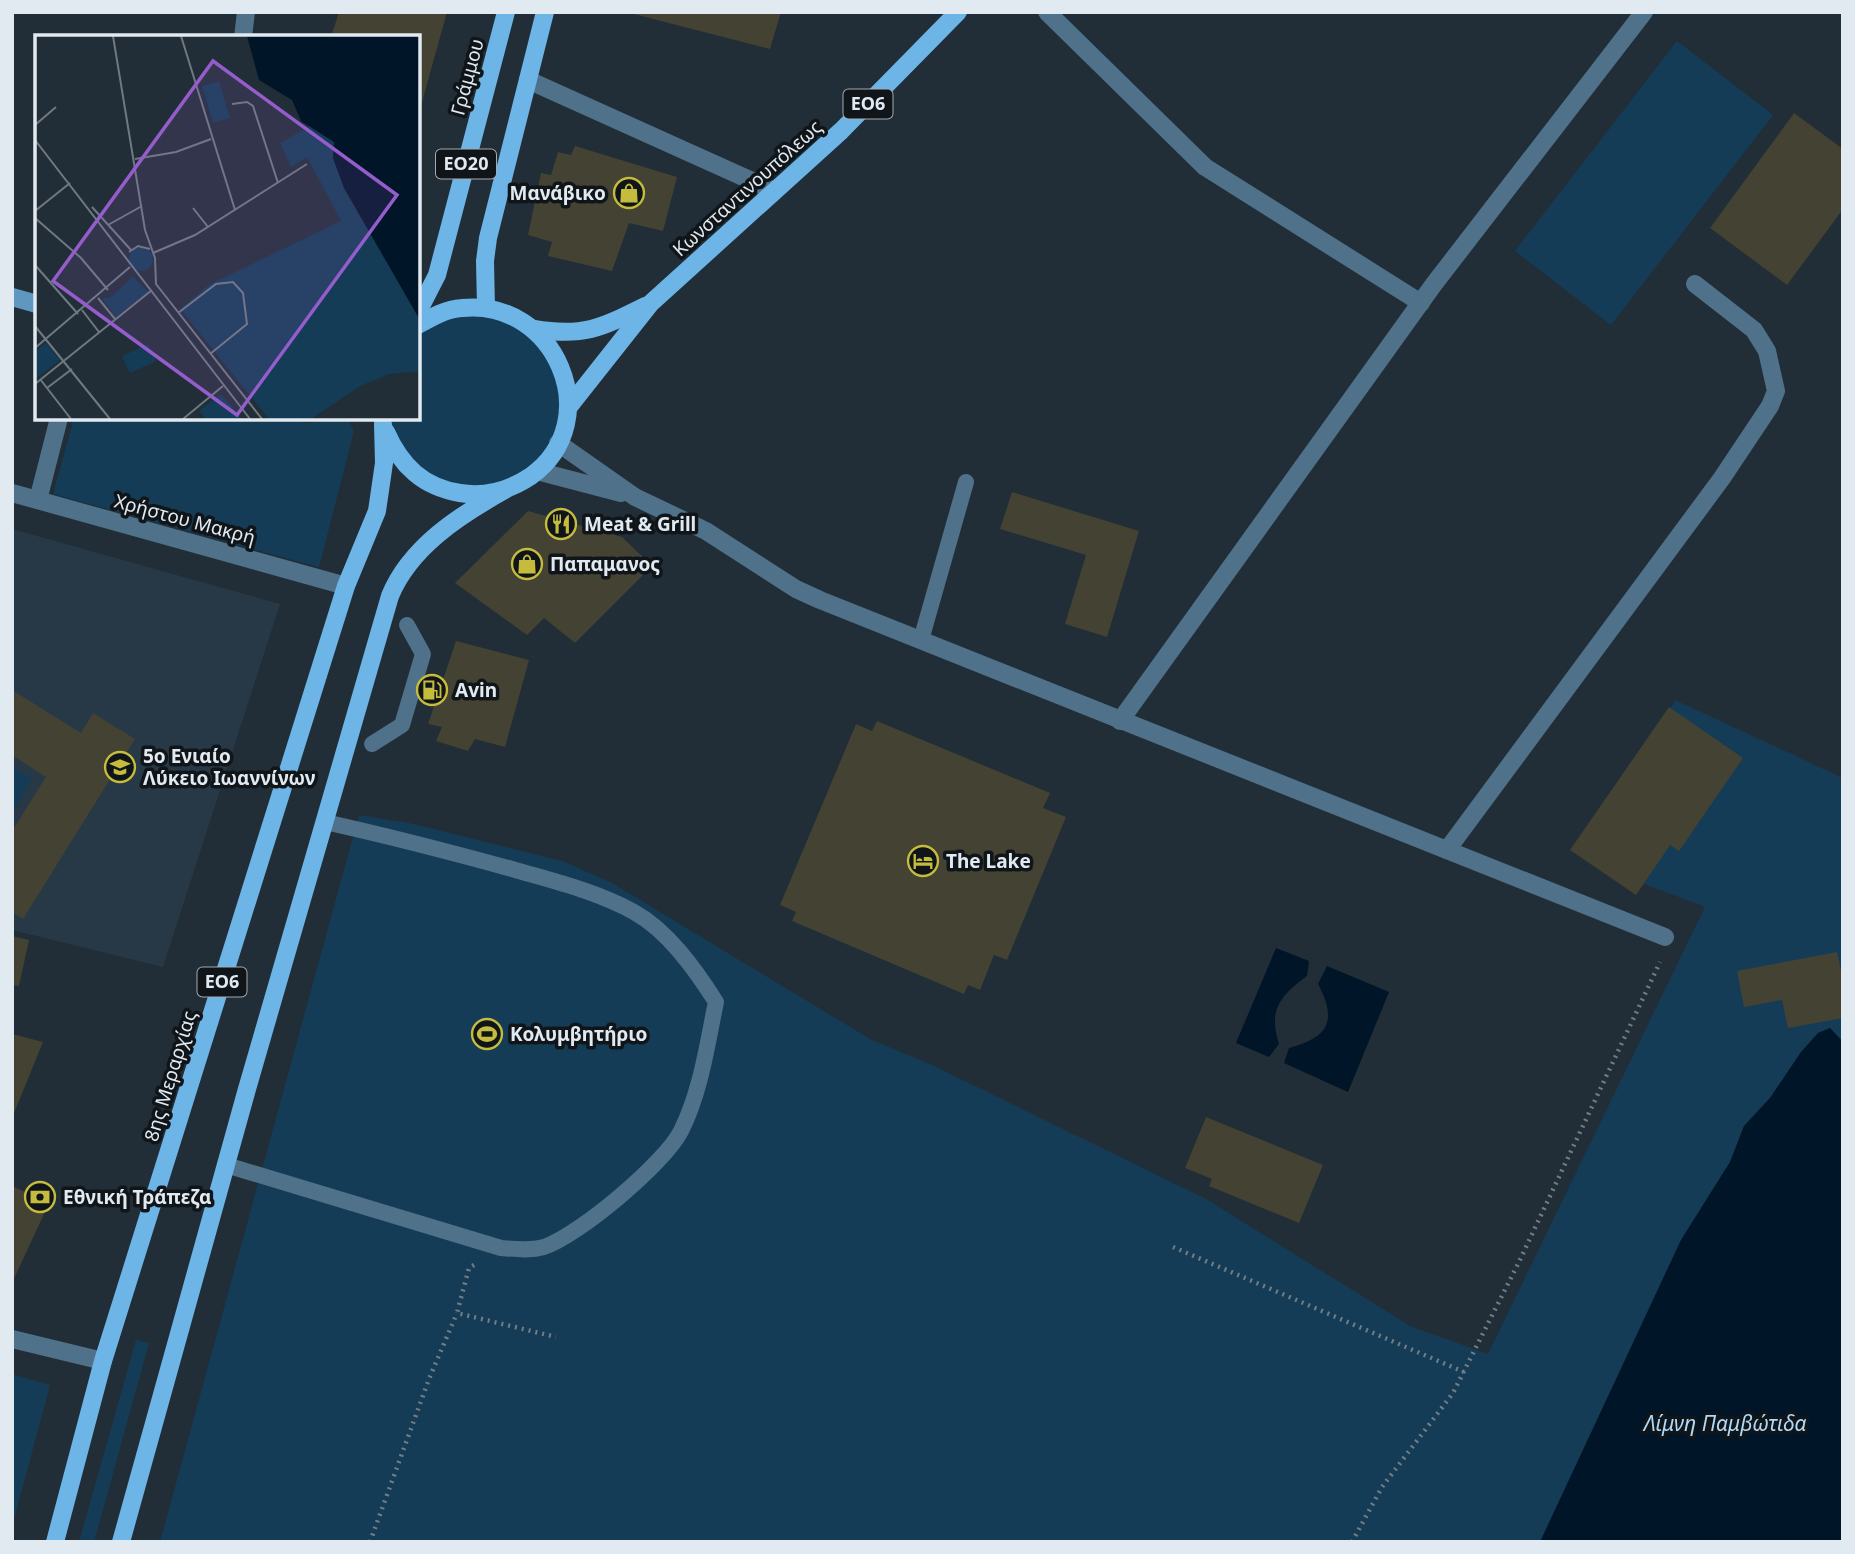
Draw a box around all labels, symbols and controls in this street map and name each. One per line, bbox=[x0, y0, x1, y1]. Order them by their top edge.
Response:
inset map bbox=[35, 35, 420, 420]
street label: Γράμμου bbox=[444, 36, 490, 118]
road number: ΕΟ6 bbox=[844, 90, 892, 119]
street label: Κωνσταντινουπόλεως bbox=[667, 114, 827, 262]
road number: ΕΟ20 bbox=[436, 149, 496, 178]
shop icon: Μανάβικο bbox=[612, 176, 646, 210]
place label: Μανάβικο bbox=[509, 180, 606, 206]
street label: Χρήστου Μακρή bbox=[112, 488, 258, 550]
restaurant icon: Meat & Grill bbox=[544, 507, 578, 541]
place label: Meat & Grill bbox=[584, 511, 696, 537]
shop icon: Παπαμανος bbox=[510, 547, 544, 581]
place label: Παπαμανος bbox=[550, 551, 660, 577]
fuel station icon: Avin bbox=[415, 673, 449, 707]
place label: Avin bbox=[455, 677, 497, 703]
place label: 5ο Ενιαίο Λύκειο Ιωαννίνων bbox=[143, 743, 316, 791]
school or university icon: 5ο Ενιαίο Λύκειο Ιωαννίνων bbox=[103, 750, 137, 784]
hotel icon: The Lake bbox=[906, 844, 940, 878]
place label: The Lake bbox=[946, 848, 1031, 874]
road number: ΕΟ6 bbox=[198, 967, 246, 996]
street label: 8ης Μεραρχίας bbox=[138, 1008, 202, 1144]
sports icon: Κολυμβητήριο bbox=[470, 1017, 504, 1051]
place label: Κολυμβητήριο bbox=[510, 1021, 647, 1047]
bank icon: Εθνική Τράπεζα bbox=[23, 1180, 57, 1214]
place label: Εθνική Τράπεζα bbox=[63, 1184, 212, 1210]
water label: Λίμνη Παμβώτιδα bbox=[1642, 1409, 1807, 1437]

